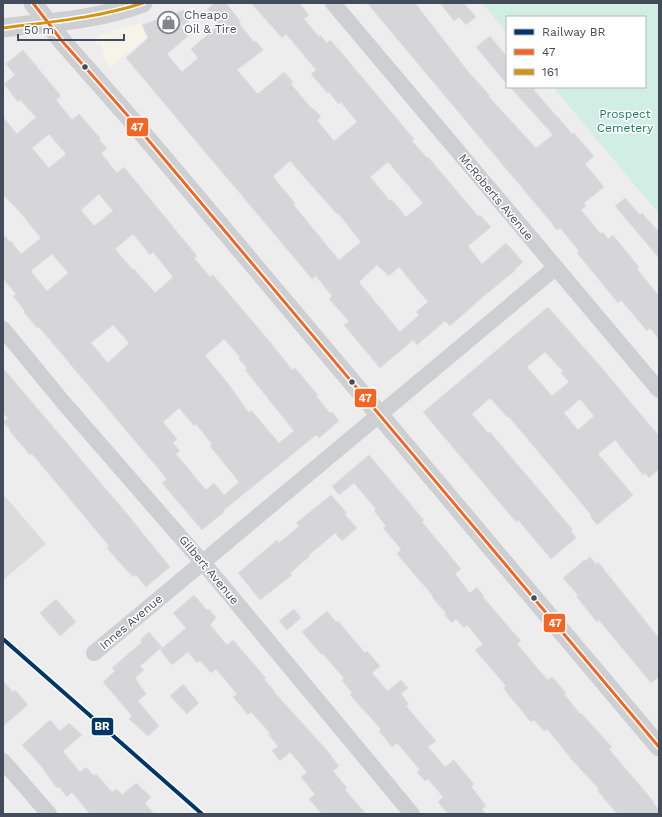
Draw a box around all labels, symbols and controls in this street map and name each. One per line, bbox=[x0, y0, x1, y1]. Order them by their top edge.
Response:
place label: Cheapo Oil & Tire bbox=[184, 8, 237, 36]
shop icon: Cheapo Oil & Tire bbox=[156, 9, 182, 35]
scale bar bbox=[18, 16, 124, 42]
legend bbox=[506, 16, 646, 88]
text: 50 m bbox=[24, 23, 54, 37]
text: Railway BR bbox=[542, 25, 606, 39]
text: 47 bbox=[542, 45, 556, 59]
unlabelled marker bbox=[80, 62, 90, 72]
text: 161 bbox=[542, 65, 559, 79]
park label: Prospect Cemetery bbox=[597, 107, 654, 135]
line badge: 47 bbox=[126, 117, 149, 137]
text: 47 bbox=[130, 121, 144, 134]
street label: McRoberts Avenue bbox=[456, 151, 536, 243]
unlabelled marker bbox=[347, 377, 357, 387]
line badge: 47 bbox=[354, 388, 377, 408]
text: 47 bbox=[358, 392, 372, 405]
street label: Gilbert Avenue bbox=[176, 533, 242, 607]
street label: Innes Avenue bbox=[97, 592, 165, 652]
unlabelled marker bbox=[529, 593, 539, 603]
line badge: 47 bbox=[543, 613, 566, 633]
text: 47 bbox=[548, 617, 562, 630]
line badge: BR bbox=[91, 717, 114, 736]
text: BR bbox=[94, 720, 110, 733]

